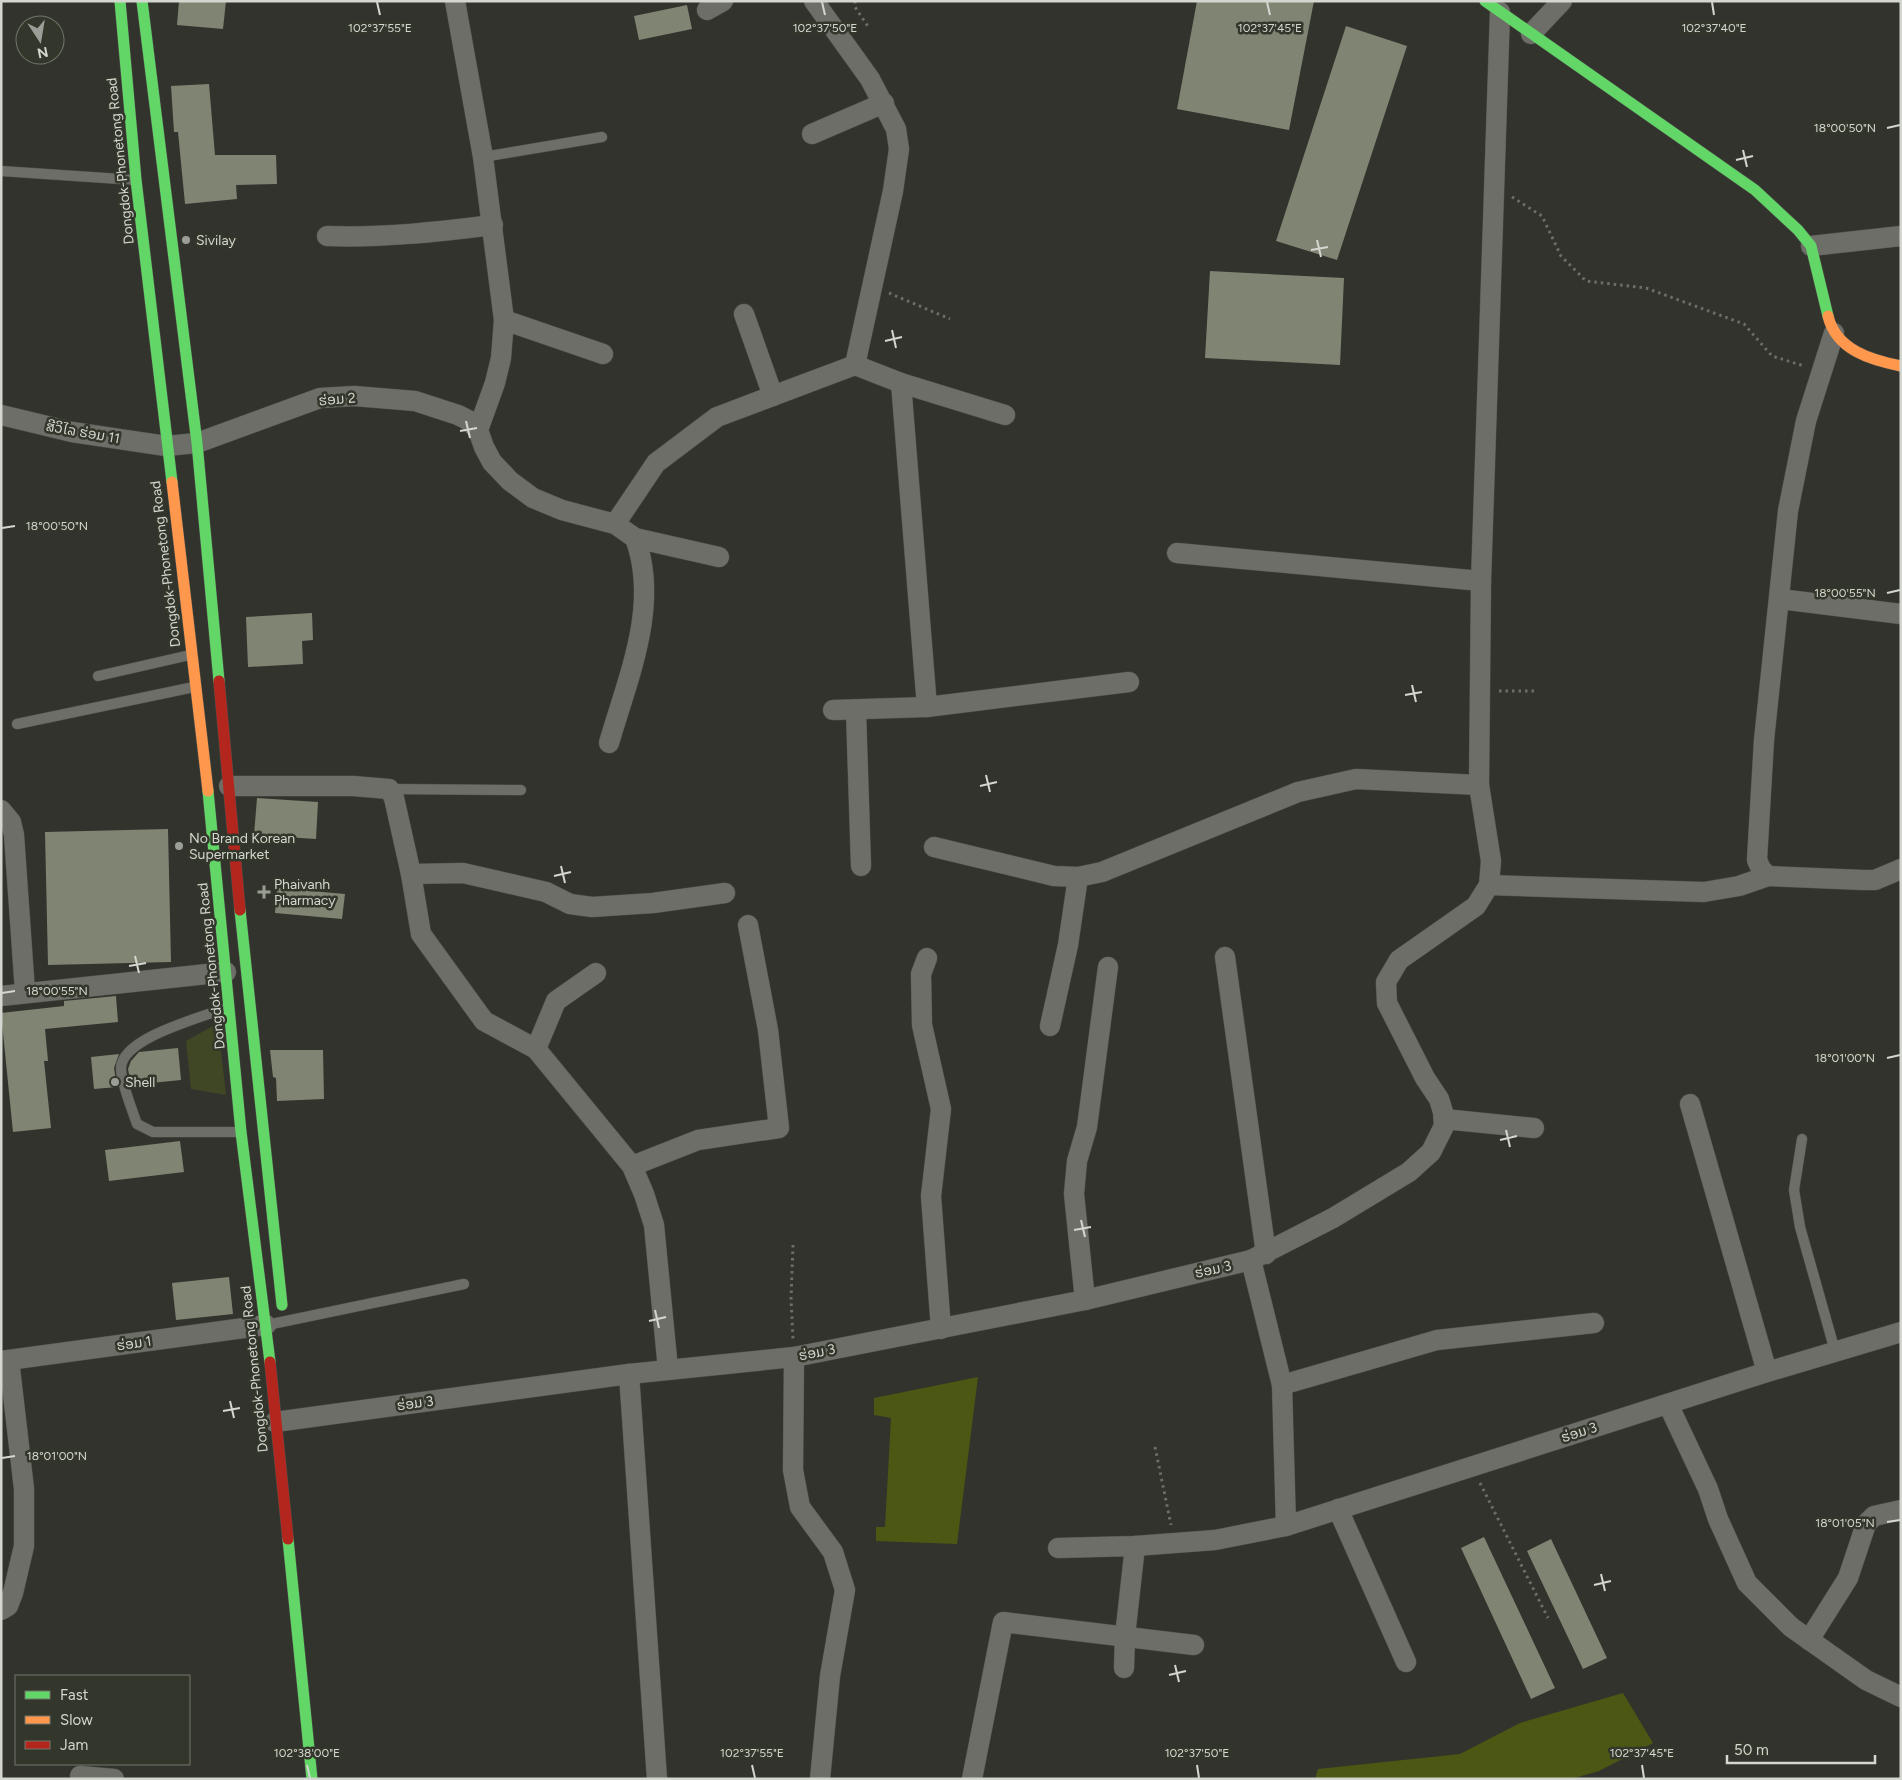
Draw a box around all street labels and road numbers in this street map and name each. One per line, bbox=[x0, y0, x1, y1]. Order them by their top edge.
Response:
street label: Dongdok-Phonetong Road bbox=[103, 77, 138, 245]
street label: ຮ່ອມ 2 bbox=[318, 389, 356, 410]
street label: ສີວິໄລ ຮ່ອມ 11 bbox=[45, 418, 121, 447]
street label: Dongdok-Phonetong Road bbox=[147, 480, 184, 648]
street label: Dongdok-Phonetong Road bbox=[194, 882, 229, 1050]
street label: ຮ່ອມ 3 bbox=[1193, 1257, 1233, 1282]
street label: Dongdok-Phonetong Road bbox=[237, 1285, 272, 1453]
street label: ຮ່ອມ 1 bbox=[115, 1333, 153, 1354]
street label: ຮ່ອມ 3 bbox=[797, 1341, 837, 1364]
street label: ຮ່ອມ 3 bbox=[396, 1393, 435, 1414]
street label: ຮ່ອມ 3 bbox=[1559, 1419, 1599, 1446]

